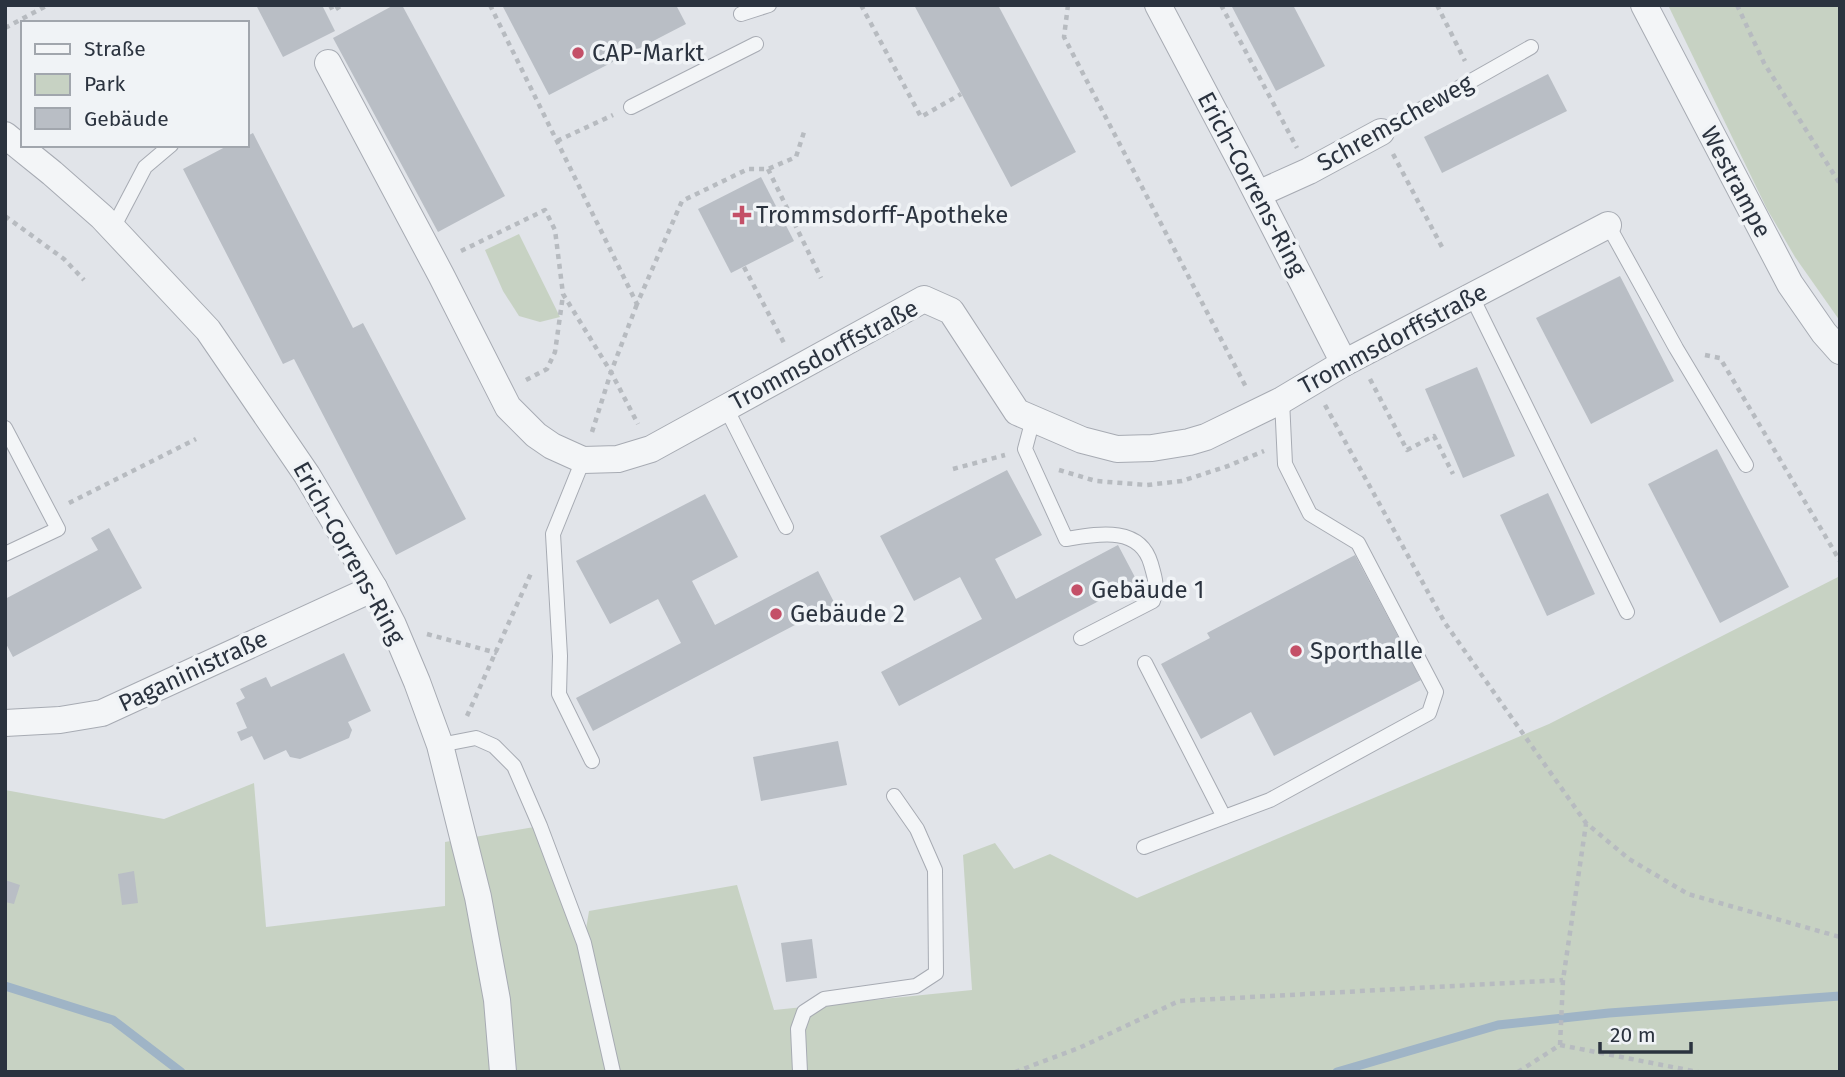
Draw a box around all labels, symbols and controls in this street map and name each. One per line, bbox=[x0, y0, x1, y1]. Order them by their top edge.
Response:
legend bbox=[21, 21, 248, 147]
text: Straße bbox=[84, 36, 146, 62]
place label: CAP-Markt bbox=[592, 39, 705, 67]
marker: CAP-Markt bbox=[570, 45, 586, 61]
street label: Schremscheweg bbox=[1312, 68, 1478, 177]
text: Park bbox=[84, 71, 126, 97]
street label: Erich-Correns-Ring bbox=[1192, 87, 1313, 281]
text: Gebäude bbox=[84, 106, 169, 132]
street label: Westrampe bbox=[1695, 122, 1777, 242]
place label: Trommsdorff-Apotheke bbox=[756, 201, 1008, 229]
marker: Trommsdorff-Apotheke bbox=[734, 207, 750, 223]
street label: Trommsdorffstraße bbox=[1294, 278, 1492, 400]
street label: Trommsdorffstraße bbox=[725, 294, 923, 416]
street label: Erich-Correns-Ring bbox=[287, 457, 411, 650]
place label: Gebäude 1 bbox=[1091, 576, 1204, 604]
marker: Gebäude 1 bbox=[1069, 582, 1085, 598]
place label: Gebäude 2 bbox=[790, 600, 905, 628]
marker: Gebäude 2 bbox=[768, 606, 784, 622]
street label: Paganinistraße bbox=[114, 624, 272, 718]
place label: Sporthalle bbox=[1310, 637, 1423, 665]
marker: Sporthalle bbox=[1288, 643, 1304, 659]
scale bar bbox=[1600, 1010, 1691, 1054]
text: 20 m bbox=[1610, 1022, 1656, 1048]

